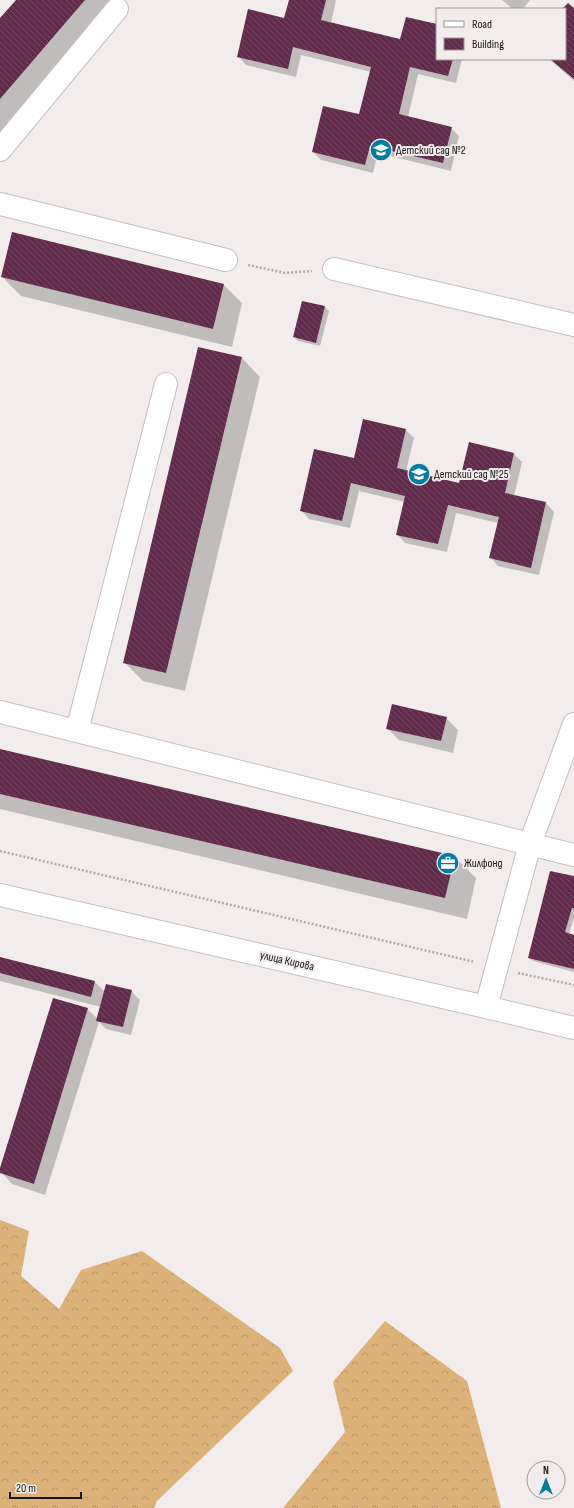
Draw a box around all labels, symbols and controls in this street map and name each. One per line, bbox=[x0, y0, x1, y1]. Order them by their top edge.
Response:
legend bbox=[436, 8, 566, 60]
text: Road bbox=[472, 17, 492, 32]
text: Building bbox=[472, 37, 504, 52]
school or university icon: Детский сад №2 bbox=[368, 137, 394, 163]
place label: Детский сад №2 bbox=[396, 143, 466, 158]
school or university icon: Детский сад №25 bbox=[406, 461, 432, 487]
place label: Детский сад №25 bbox=[434, 467, 509, 482]
office icon: Жилфонд bbox=[435, 850, 461, 876]
place label: Жилфонд bbox=[464, 856, 503, 871]
street label: улица Кирова bbox=[258, 947, 316, 975]
north arrow bbox=[526, 1460, 566, 1500]
text: N bbox=[543, 1464, 549, 1477]
scale bar bbox=[10, 1474, 81, 1500]
text: 20 m bbox=[16, 1481, 36, 1496]

